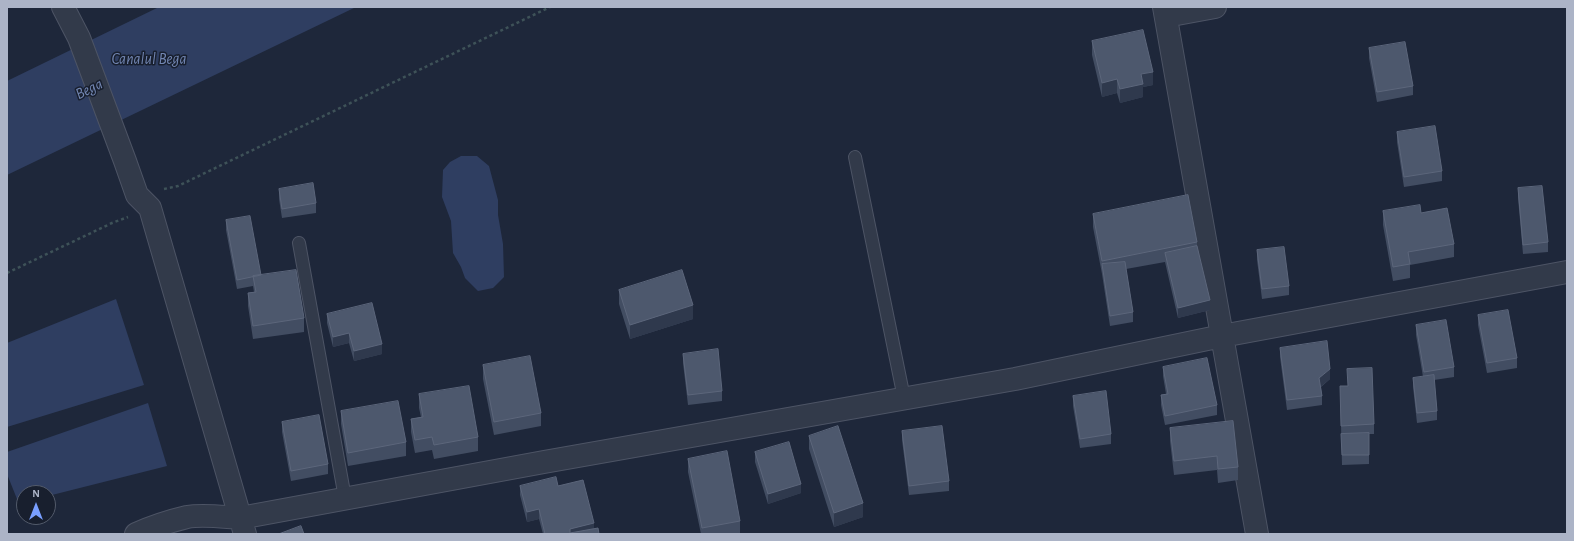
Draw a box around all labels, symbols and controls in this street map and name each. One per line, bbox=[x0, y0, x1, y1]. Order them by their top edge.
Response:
water label: Canalul Bega bbox=[111, 49, 187, 69]
water label: Bega bbox=[72, 74, 106, 104]
north arrow bbox=[16, 485, 56, 525]
text: N bbox=[32, 488, 40, 499]

